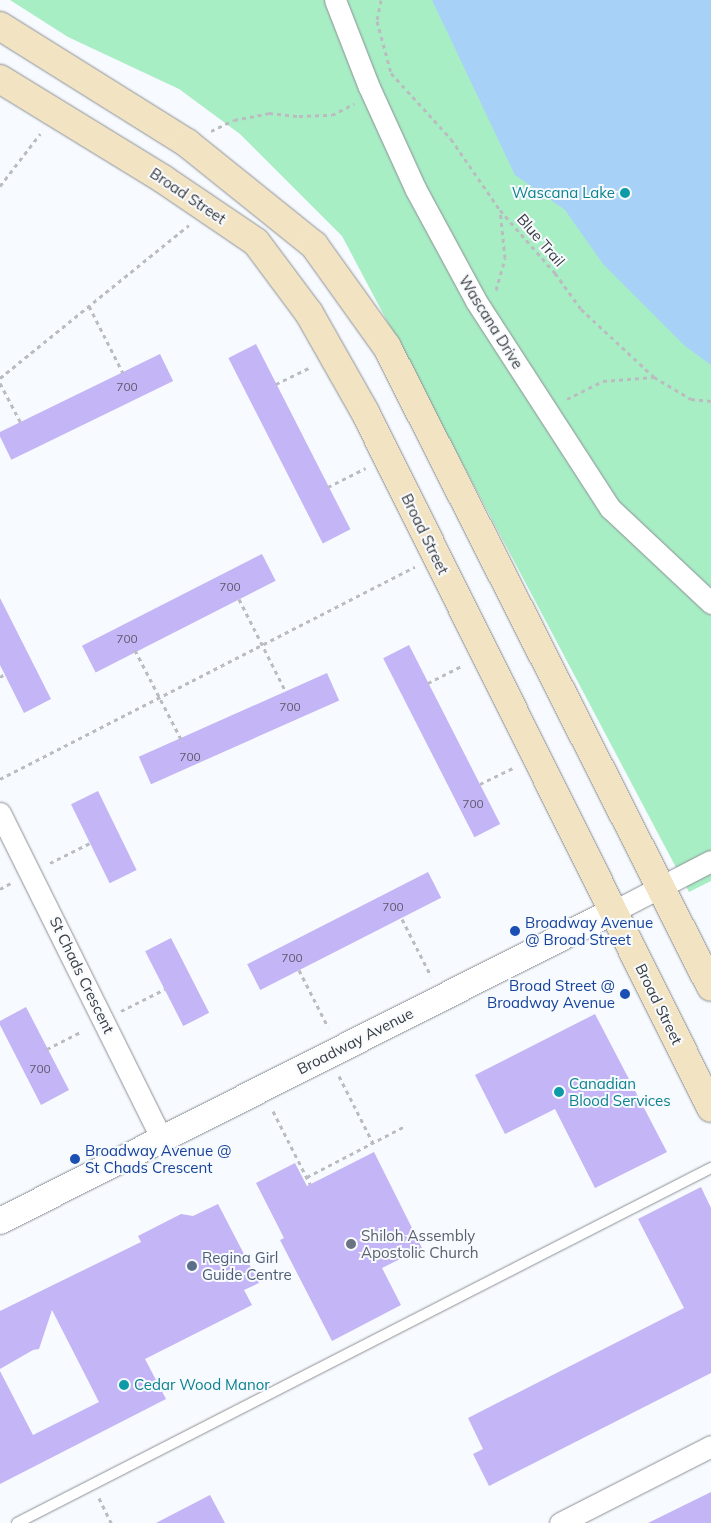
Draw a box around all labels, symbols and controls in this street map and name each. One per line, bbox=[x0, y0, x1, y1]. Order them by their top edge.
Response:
street label: Broad Street bbox=[147, 164, 229, 228]
place label: Wascana Lake bbox=[512, 184, 615, 202]
marker: Wascana Lake bbox=[619, 187, 631, 199]
street label: Blue Trail bbox=[513, 210, 569, 270]
street label: Wascana Drive bbox=[455, 272, 527, 372]
house number: 700 bbox=[116, 380, 138, 394]
street label: Broad Street bbox=[398, 491, 452, 577]
house number: 700 bbox=[219, 580, 241, 594]
house number: 700 bbox=[116, 632, 138, 646]
house number: 700 bbox=[279, 700, 301, 714]
house number: 700 bbox=[179, 750, 201, 764]
house number: 700 bbox=[462, 797, 484, 811]
house number: 700 bbox=[382, 900, 404, 914]
place label: Broadway Avenue @ Broad Street bbox=[525, 913, 653, 948]
street label: St Chads Crescent bbox=[46, 914, 118, 1036]
marker: Broadway Avenue @ Broad Street bbox=[509, 925, 521, 937]
house number: 700 bbox=[281, 951, 303, 965]
street label: Broad Street bbox=[632, 961, 686, 1047]
place label: Broad Street @ Broadway Avenue bbox=[487, 976, 615, 1011]
marker: Broad Street @ Broadway Avenue bbox=[619, 988, 631, 1000]
street label: Broadway Avenue bbox=[294, 1004, 416, 1078]
house number: 700 bbox=[29, 1062, 51, 1076]
place label: Canadian Blood Services bbox=[569, 1074, 671, 1109]
marker: Canadian Blood Services bbox=[553, 1086, 565, 1098]
place label: Broadway Avenue @ St Chads Crescent bbox=[85, 1141, 232, 1176]
marker: Broadway Avenue @ St Chads Crescent bbox=[69, 1153, 81, 1165]
place label: Shiloh Assembly Apostolic Church bbox=[361, 1226, 478, 1261]
marker: Shiloh Assembly Apostolic Church bbox=[345, 1238, 357, 1250]
place label: Regina Girl Guide Centre bbox=[202, 1248, 292, 1283]
marker: Regina Girl Guide Centre bbox=[186, 1260, 198, 1272]
place label: Cedar Wood Manor bbox=[134, 1376, 270, 1394]
marker: Cedar Wood Manor bbox=[118, 1379, 130, 1391]

